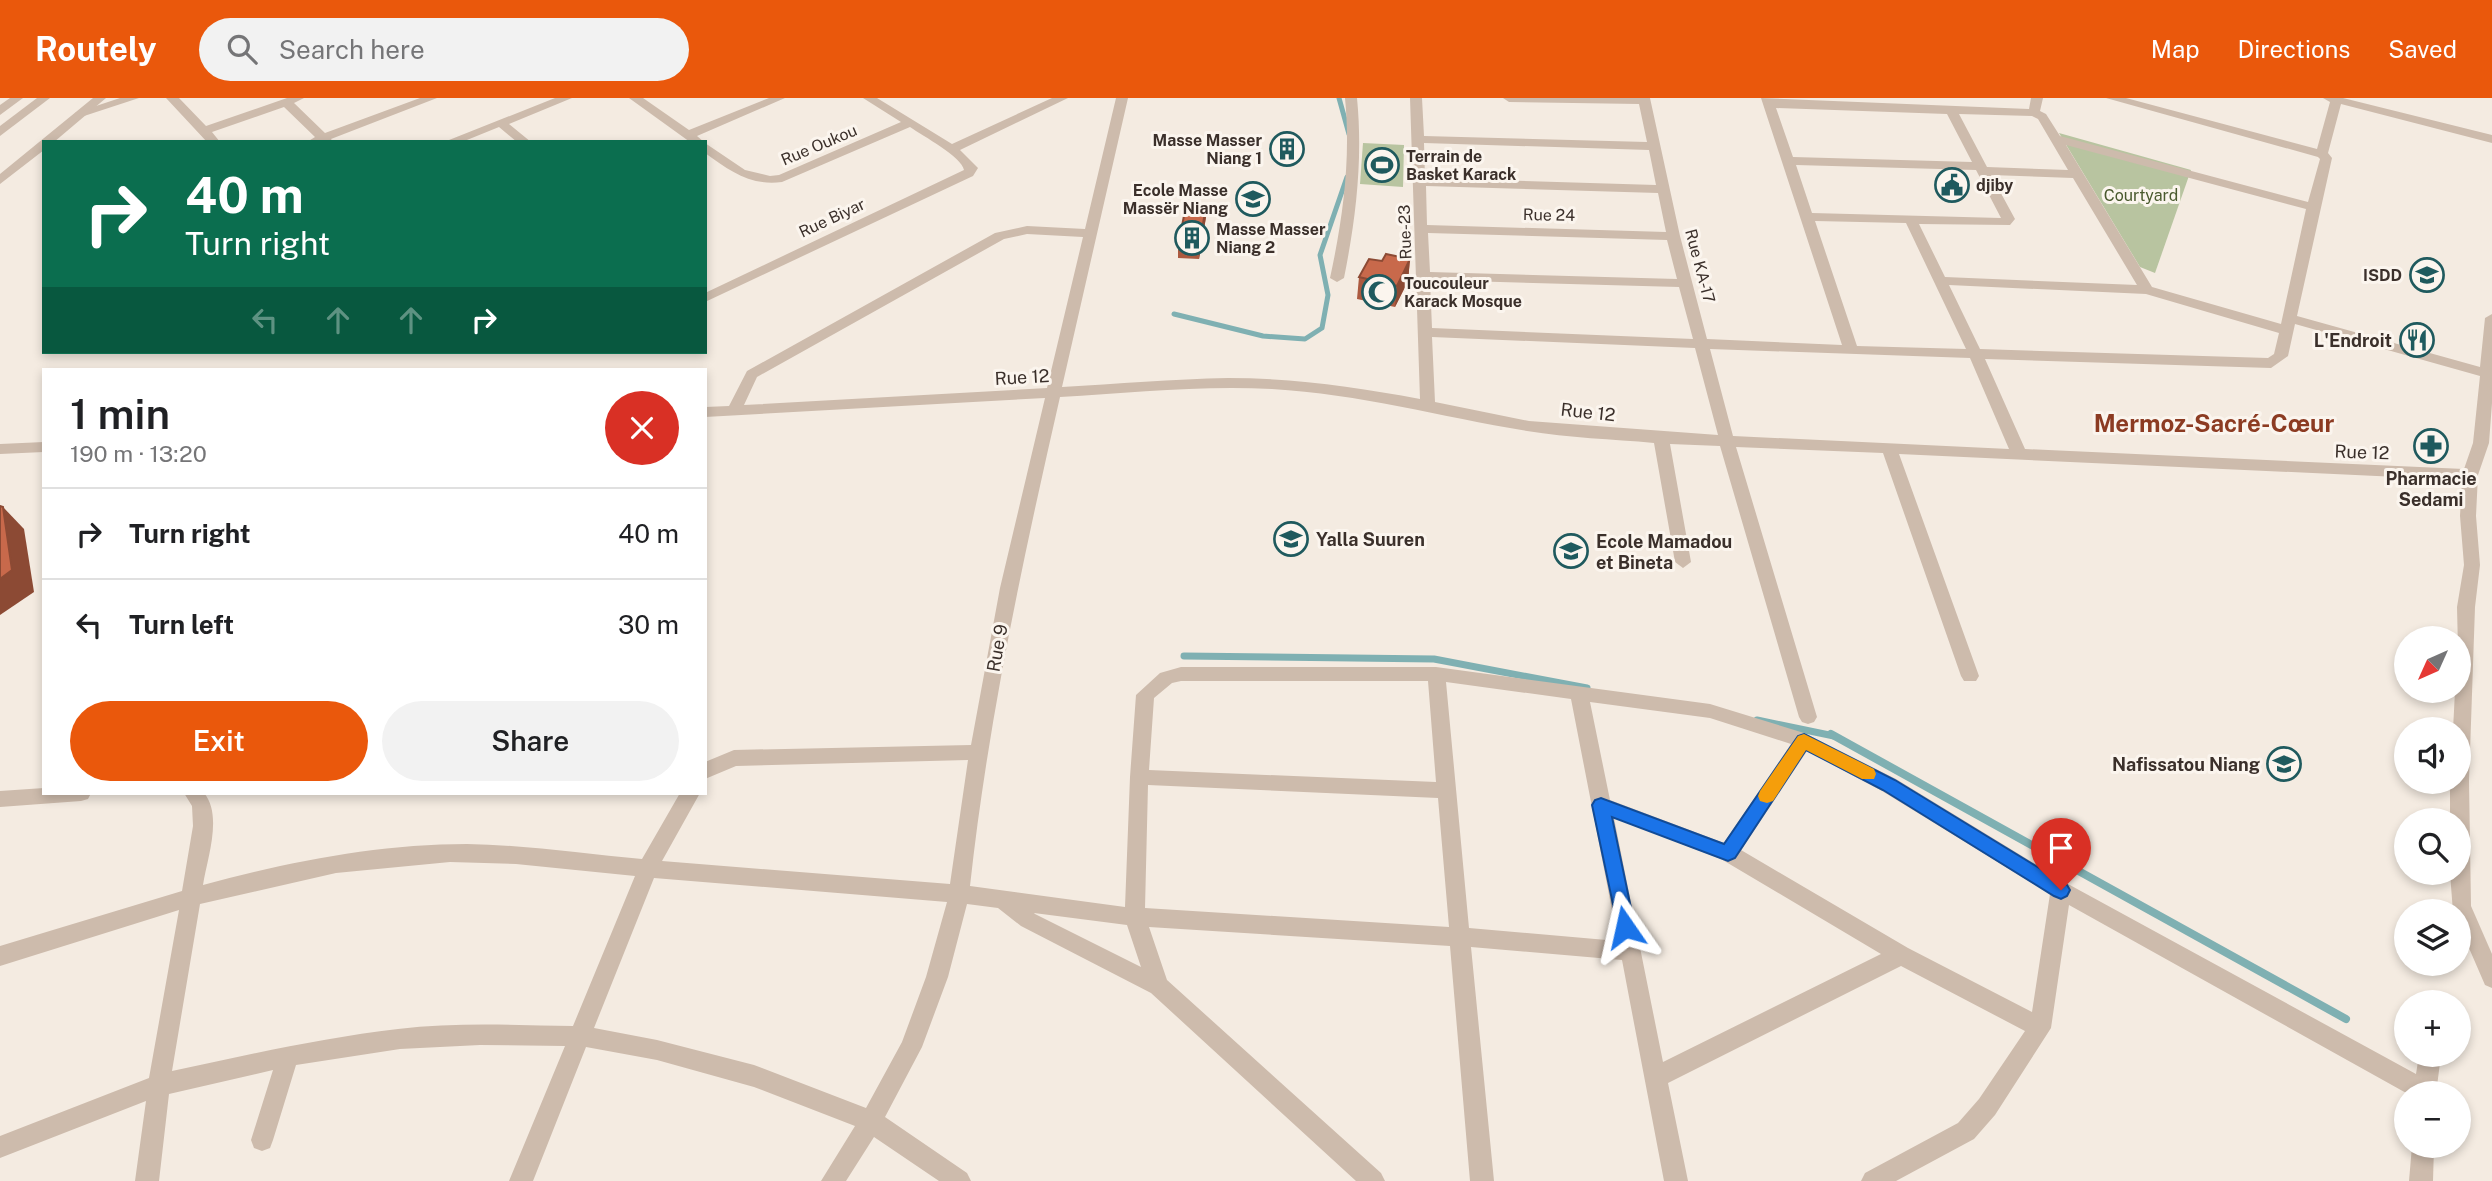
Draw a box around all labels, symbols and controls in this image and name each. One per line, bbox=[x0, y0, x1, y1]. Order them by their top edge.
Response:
search box bbox=[199, 18, 689, 81]
text: Routely bbox=[35, 30, 157, 68]
icon: search bbox=[223, 30, 261, 68]
text: Search here bbox=[279, 34, 425, 65]
text: Map bbox=[2151, 35, 2200, 63]
text: Directions bbox=[2238, 35, 2350, 63]
text: Saved bbox=[2388, 35, 2457, 63]
street label: Rue Oukou bbox=[778, 120, 860, 170]
building icon: Masse Masser Niang 1 bbox=[1268, 130, 1306, 168]
place label: Masse Masser Niang 1 bbox=[1153, 131, 1262, 168]
sports icon: Terrain de Basket Karack bbox=[1363, 146, 1401, 184]
place label: Terrain de Basket Karack bbox=[1406, 147, 1516, 184]
text: 40 m bbox=[185, 166, 304, 224]
public building icon: djiby bbox=[1933, 166, 1971, 204]
icon: right bbox=[70, 168, 161, 259]
place label: djiby bbox=[1976, 176, 2013, 195]
school or university icon: Ecole Masse Massër Niang bbox=[1234, 180, 1272, 218]
place label: Ecole Masse Massër Niang bbox=[1123, 181, 1228, 218]
park label: Courtyard bbox=[2104, 186, 2178, 205]
street label: Rue Biyar bbox=[796, 194, 868, 242]
street label: Rue-23 bbox=[1395, 204, 1415, 260]
street label: Rue 24 bbox=[1523, 205, 1575, 225]
building icon: Masse Masser Niang 2 bbox=[1173, 219, 1211, 257]
place label: Masse Masser Niang 2 bbox=[1216, 220, 1326, 257]
text: Turn right bbox=[185, 225, 330, 262]
street label: Rue KA-17 bbox=[1681, 227, 1719, 305]
school or university icon: ISDD bbox=[2408, 256, 2446, 294]
place label: ISDD bbox=[2363, 266, 2402, 285]
mosque icon: Toucouleur Karack Mosque bbox=[1360, 273, 1398, 311]
place label: Toucouleur Karack Mosque bbox=[1404, 274, 1522, 311]
icon: left bbox=[246, 301, 284, 339]
icon: ahead bbox=[319, 301, 357, 339]
icon: ahead bbox=[392, 301, 430, 339]
icon: right bbox=[465, 301, 503, 339]
restaurant icon: L'Endroit bbox=[2398, 321, 2436, 359]
place label: L'Endroit bbox=[2314, 330, 2392, 351]
street label: Rue 12 bbox=[994, 365, 1050, 389]
text: 1 min bbox=[70, 389, 170, 438]
button: close bbox=[605, 391, 679, 465]
street label: Rue 12 bbox=[1560, 399, 1616, 425]
district label: Mermoz-Sacré-Cœur bbox=[2094, 409, 2334, 437]
pharmacy icon: Pharmacie Sedami bbox=[2412, 427, 2450, 465]
text: 190 m · 13:20 bbox=[70, 440, 207, 467]
street label: Rue 12 bbox=[2334, 441, 2390, 463]
place label: Pharmacie Sedami bbox=[2385, 468, 2477, 510]
icon: right bbox=[70, 515, 108, 553]
text: Turn right bbox=[129, 518, 251, 549]
text: 40 m bbox=[618, 518, 679, 549]
school or university icon: Yalla Suuren bbox=[1272, 520, 1310, 558]
place label: Yalla Suuren bbox=[1316, 529, 1425, 550]
place label: Ecole Mamadou et Bineta bbox=[1596, 531, 1732, 573]
school or university icon: Ecole Mamadou et Bineta bbox=[1552, 532, 1590, 570]
icon: left bbox=[70, 606, 108, 644]
text: Turn left bbox=[129, 609, 234, 640]
text: 30 m bbox=[618, 609, 679, 640]
street label: Rue 9 bbox=[982, 622, 1012, 674]
north arrow bbox=[2394, 626, 2471, 704]
map controls bbox=[2394, 626, 2471, 1158]
button: Exit bbox=[70, 701, 368, 781]
button: Share bbox=[382, 701, 679, 781]
button: sound bbox=[2394, 717, 2471, 794]
school or university icon: Nafissatou Niang bbox=[2265, 745, 2303, 783]
place label: Nafissatou Niang bbox=[2112, 754, 2260, 775]
button: search bbox=[2394, 808, 2471, 885]
pin bbox=[2031, 818, 2091, 890]
icon: arrive bbox=[2042, 829, 2080, 867]
position arrow bbox=[1588, 890, 1662, 964]
button: layers bbox=[2394, 899, 2471, 976]
button: + bbox=[2394, 990, 2471, 1067]
button: − bbox=[2394, 1081, 2471, 1158]

